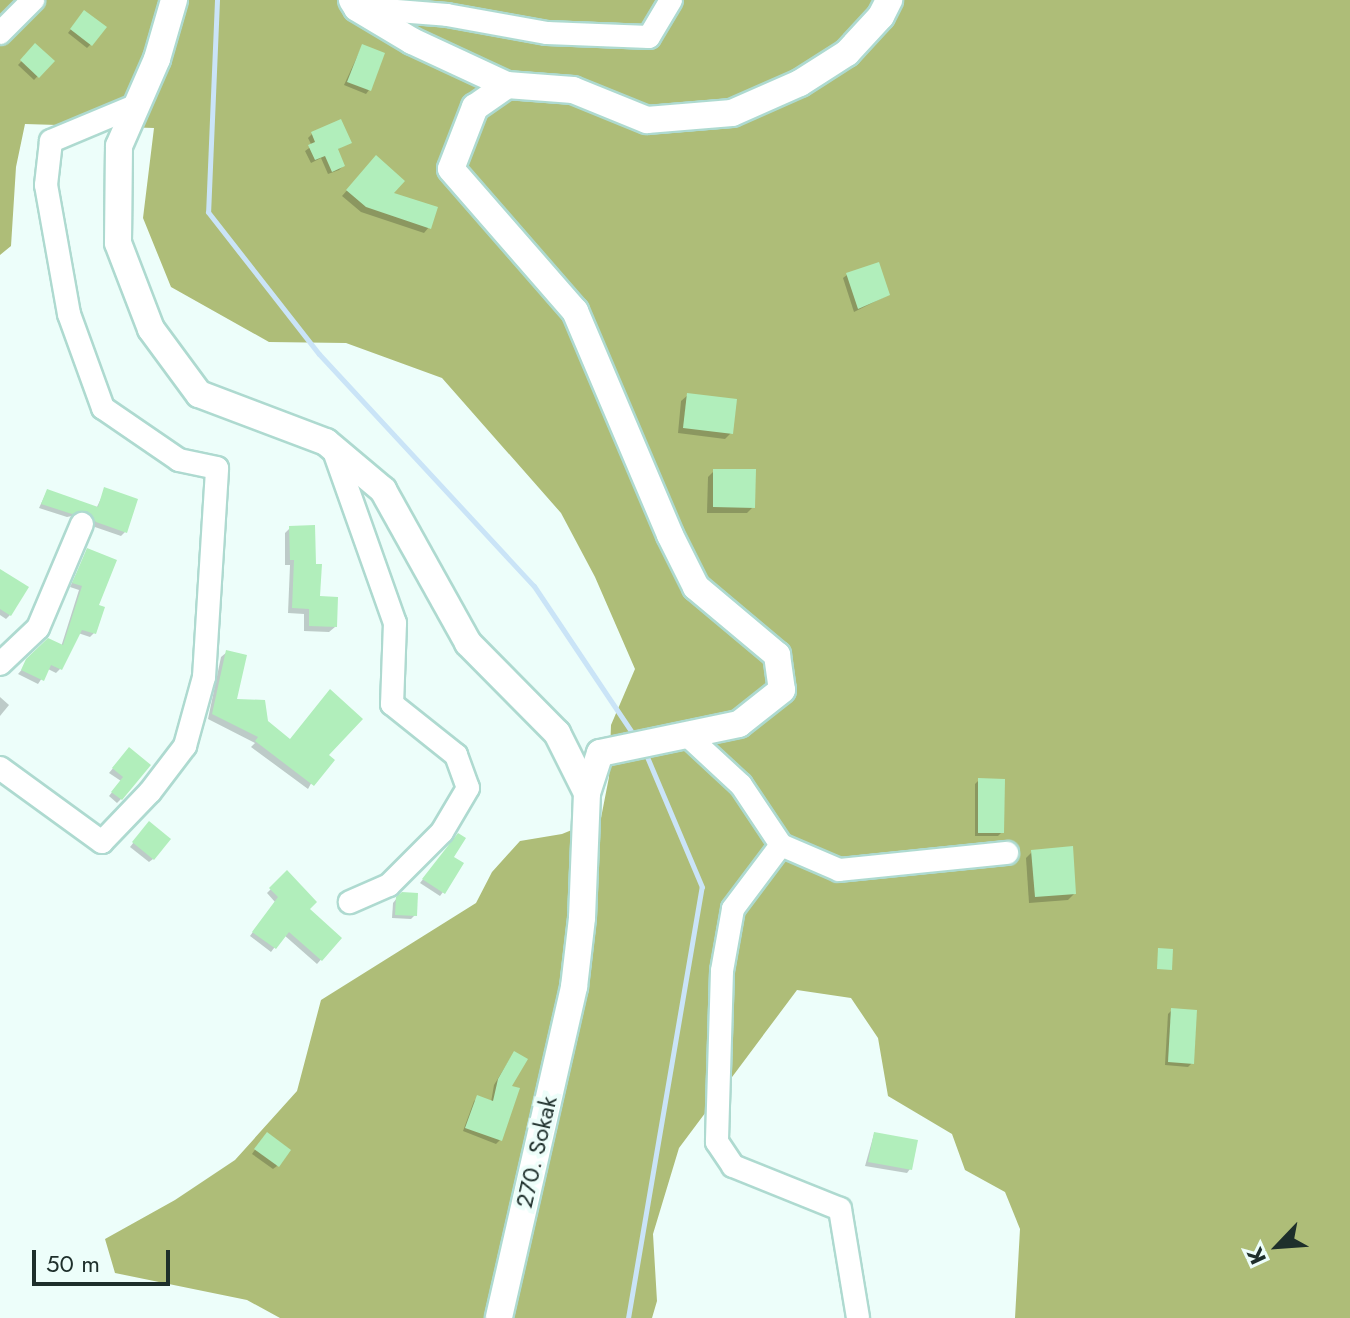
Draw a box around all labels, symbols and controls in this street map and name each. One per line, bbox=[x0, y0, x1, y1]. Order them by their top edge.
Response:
street label: 270. Sokak bbox=[509, 1093, 563, 1211]
north arrow bbox=[1238, 1206, 1318, 1286]
scale bar bbox=[36, 1234, 174, 1284]
text: K bbox=[1238, 1242, 1274, 1270]
text: 50 m bbox=[46, 1246, 100, 1281]

